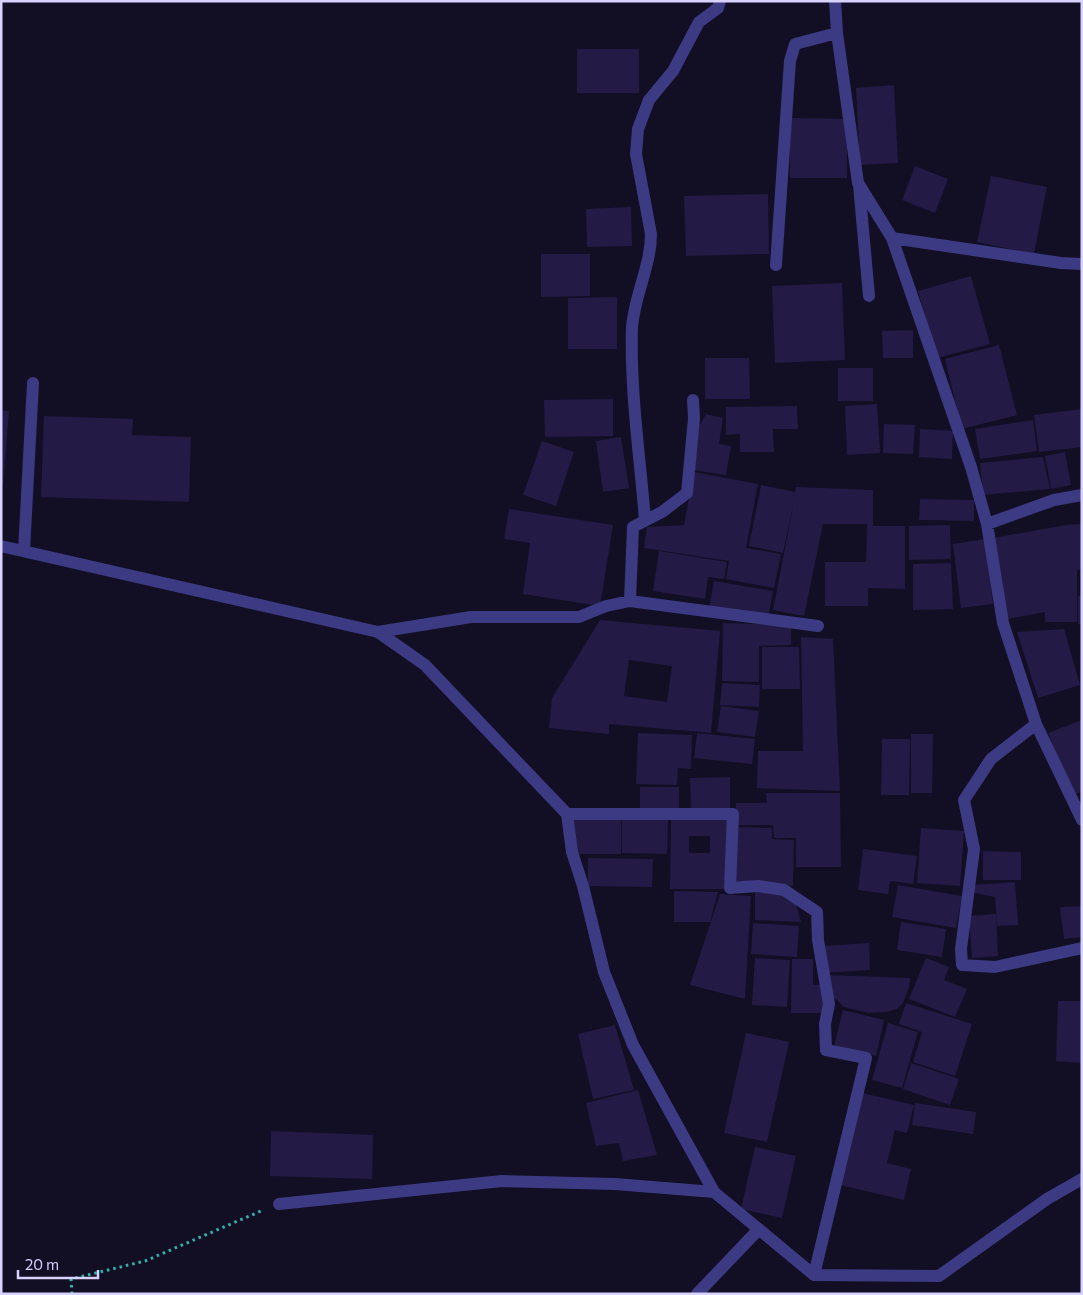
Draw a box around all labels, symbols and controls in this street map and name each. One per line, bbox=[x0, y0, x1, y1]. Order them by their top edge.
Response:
scale bar bbox=[18, 1248, 98, 1280]
text: 20 m bbox=[25, 1255, 59, 1273]

